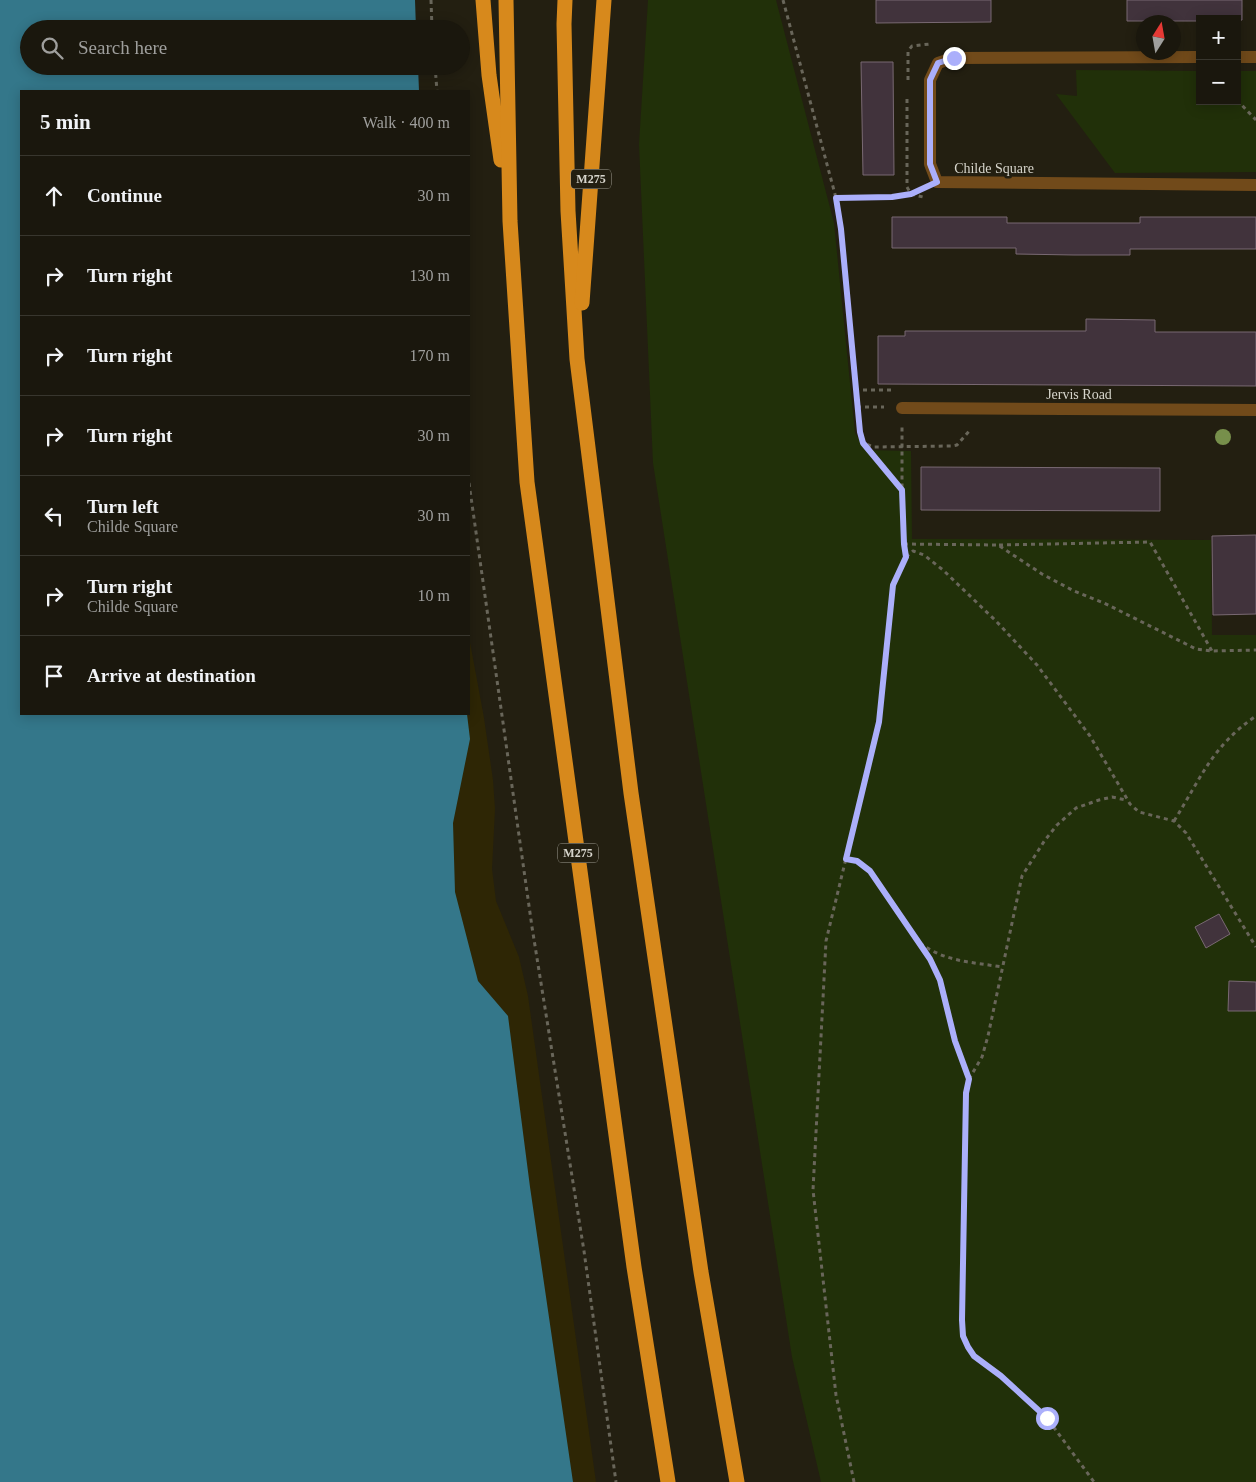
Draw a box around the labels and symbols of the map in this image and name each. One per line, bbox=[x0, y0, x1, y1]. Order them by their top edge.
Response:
north arrow bbox=[1136, 15, 1181, 60]
route end bbox=[943, 47, 966, 70]
street label: Childe Square bbox=[954, 161, 1034, 176]
road number: M275 bbox=[571, 170, 611, 188]
street label: Jervis Road bbox=[1046, 387, 1112, 402]
road number: M275 bbox=[558, 844, 598, 862]
route start bbox=[1036, 1407, 1059, 1430]

